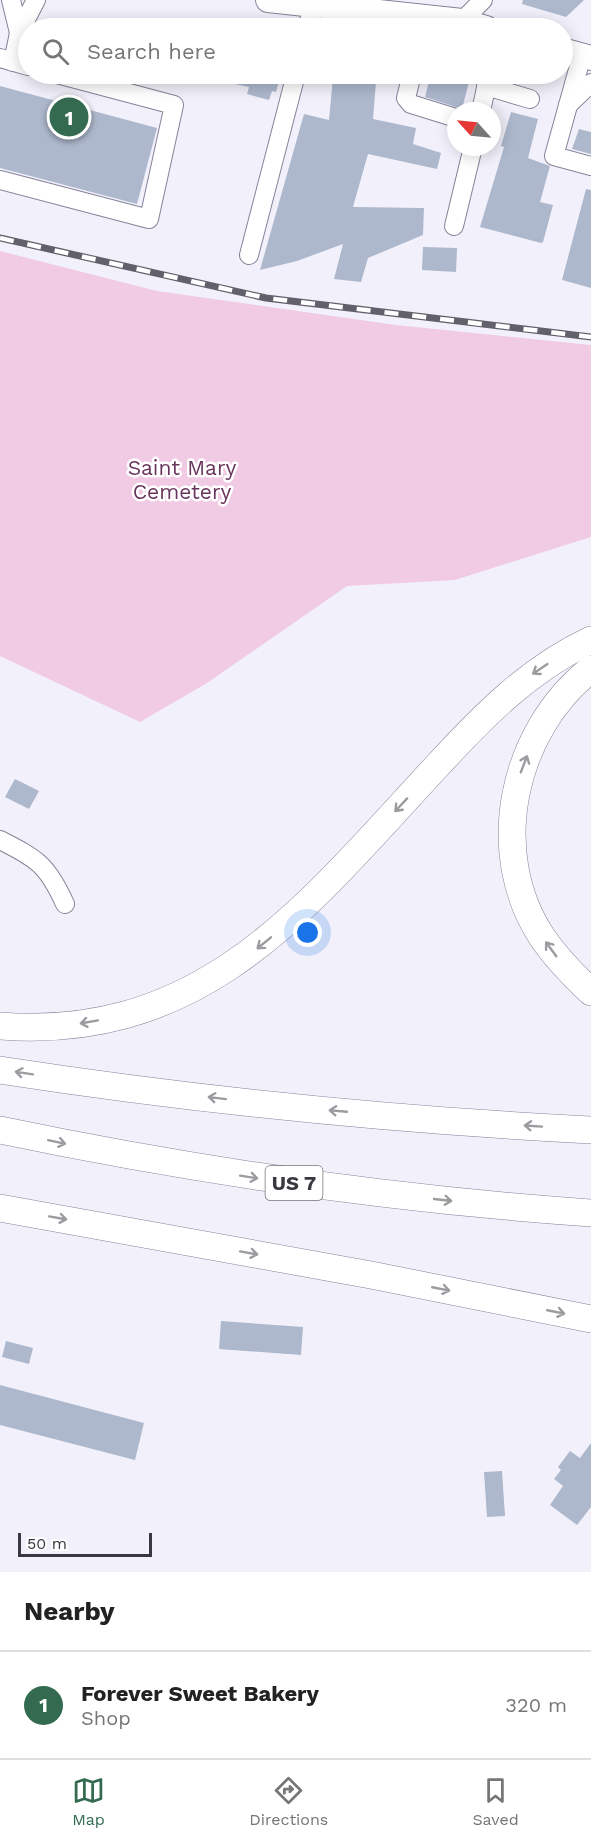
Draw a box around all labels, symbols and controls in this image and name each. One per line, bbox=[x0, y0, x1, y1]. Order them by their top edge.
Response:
search box bbox=[18, 18, 573, 84]
icon: search bbox=[39, 35, 72, 68]
text: Search here bbox=[87, 39, 216, 64]
pin: 1 bbox=[50, 94, 88, 140]
north arrow bbox=[447, 102, 501, 156]
park label: Saint Mary Cemetery bbox=[128, 455, 236, 504]
one-way arrow bbox=[533, 663, 549, 675]
one-way arrow bbox=[519, 755, 530, 774]
one-way arrow bbox=[394, 797, 408, 812]
your location bbox=[293, 918, 322, 947]
one-way arrow bbox=[256, 937, 272, 950]
one-way arrow bbox=[545, 942, 557, 958]
one-way arrow bbox=[79, 1017, 99, 1028]
one-way arrow bbox=[14, 1068, 34, 1079]
one-way arrow bbox=[208, 1092, 228, 1103]
one-way arrow bbox=[329, 1105, 349, 1116]
one-way arrow bbox=[523, 1121, 543, 1132]
one-way arrow bbox=[47, 1137, 67, 1148]
road number: US 7 bbox=[266, 1166, 322, 1200]
one-way arrow bbox=[239, 1171, 259, 1182]
one-way arrow bbox=[432, 1195, 452, 1206]
one-way arrow bbox=[47, 1213, 67, 1224]
one-way arrow bbox=[239, 1248, 259, 1259]
one-way arrow bbox=[431, 1284, 450, 1295]
one-way arrow bbox=[546, 1307, 566, 1318]
scale bar bbox=[18, 1530, 152, 1558]
text: 50 m bbox=[27, 1534, 67, 1553]
text: Nearby bbox=[24, 1596, 115, 1626]
text: Forever Sweet Bakery bbox=[81, 1681, 319, 1706]
text: 1 bbox=[39, 1693, 48, 1717]
text: 320 m bbox=[505, 1693, 567, 1717]
text: Shop bbox=[81, 1706, 131, 1730]
tab: Map bbox=[72, 1774, 105, 1829]
tab: Directions bbox=[249, 1774, 328, 1829]
tab: Saved bbox=[472, 1774, 519, 1829]

